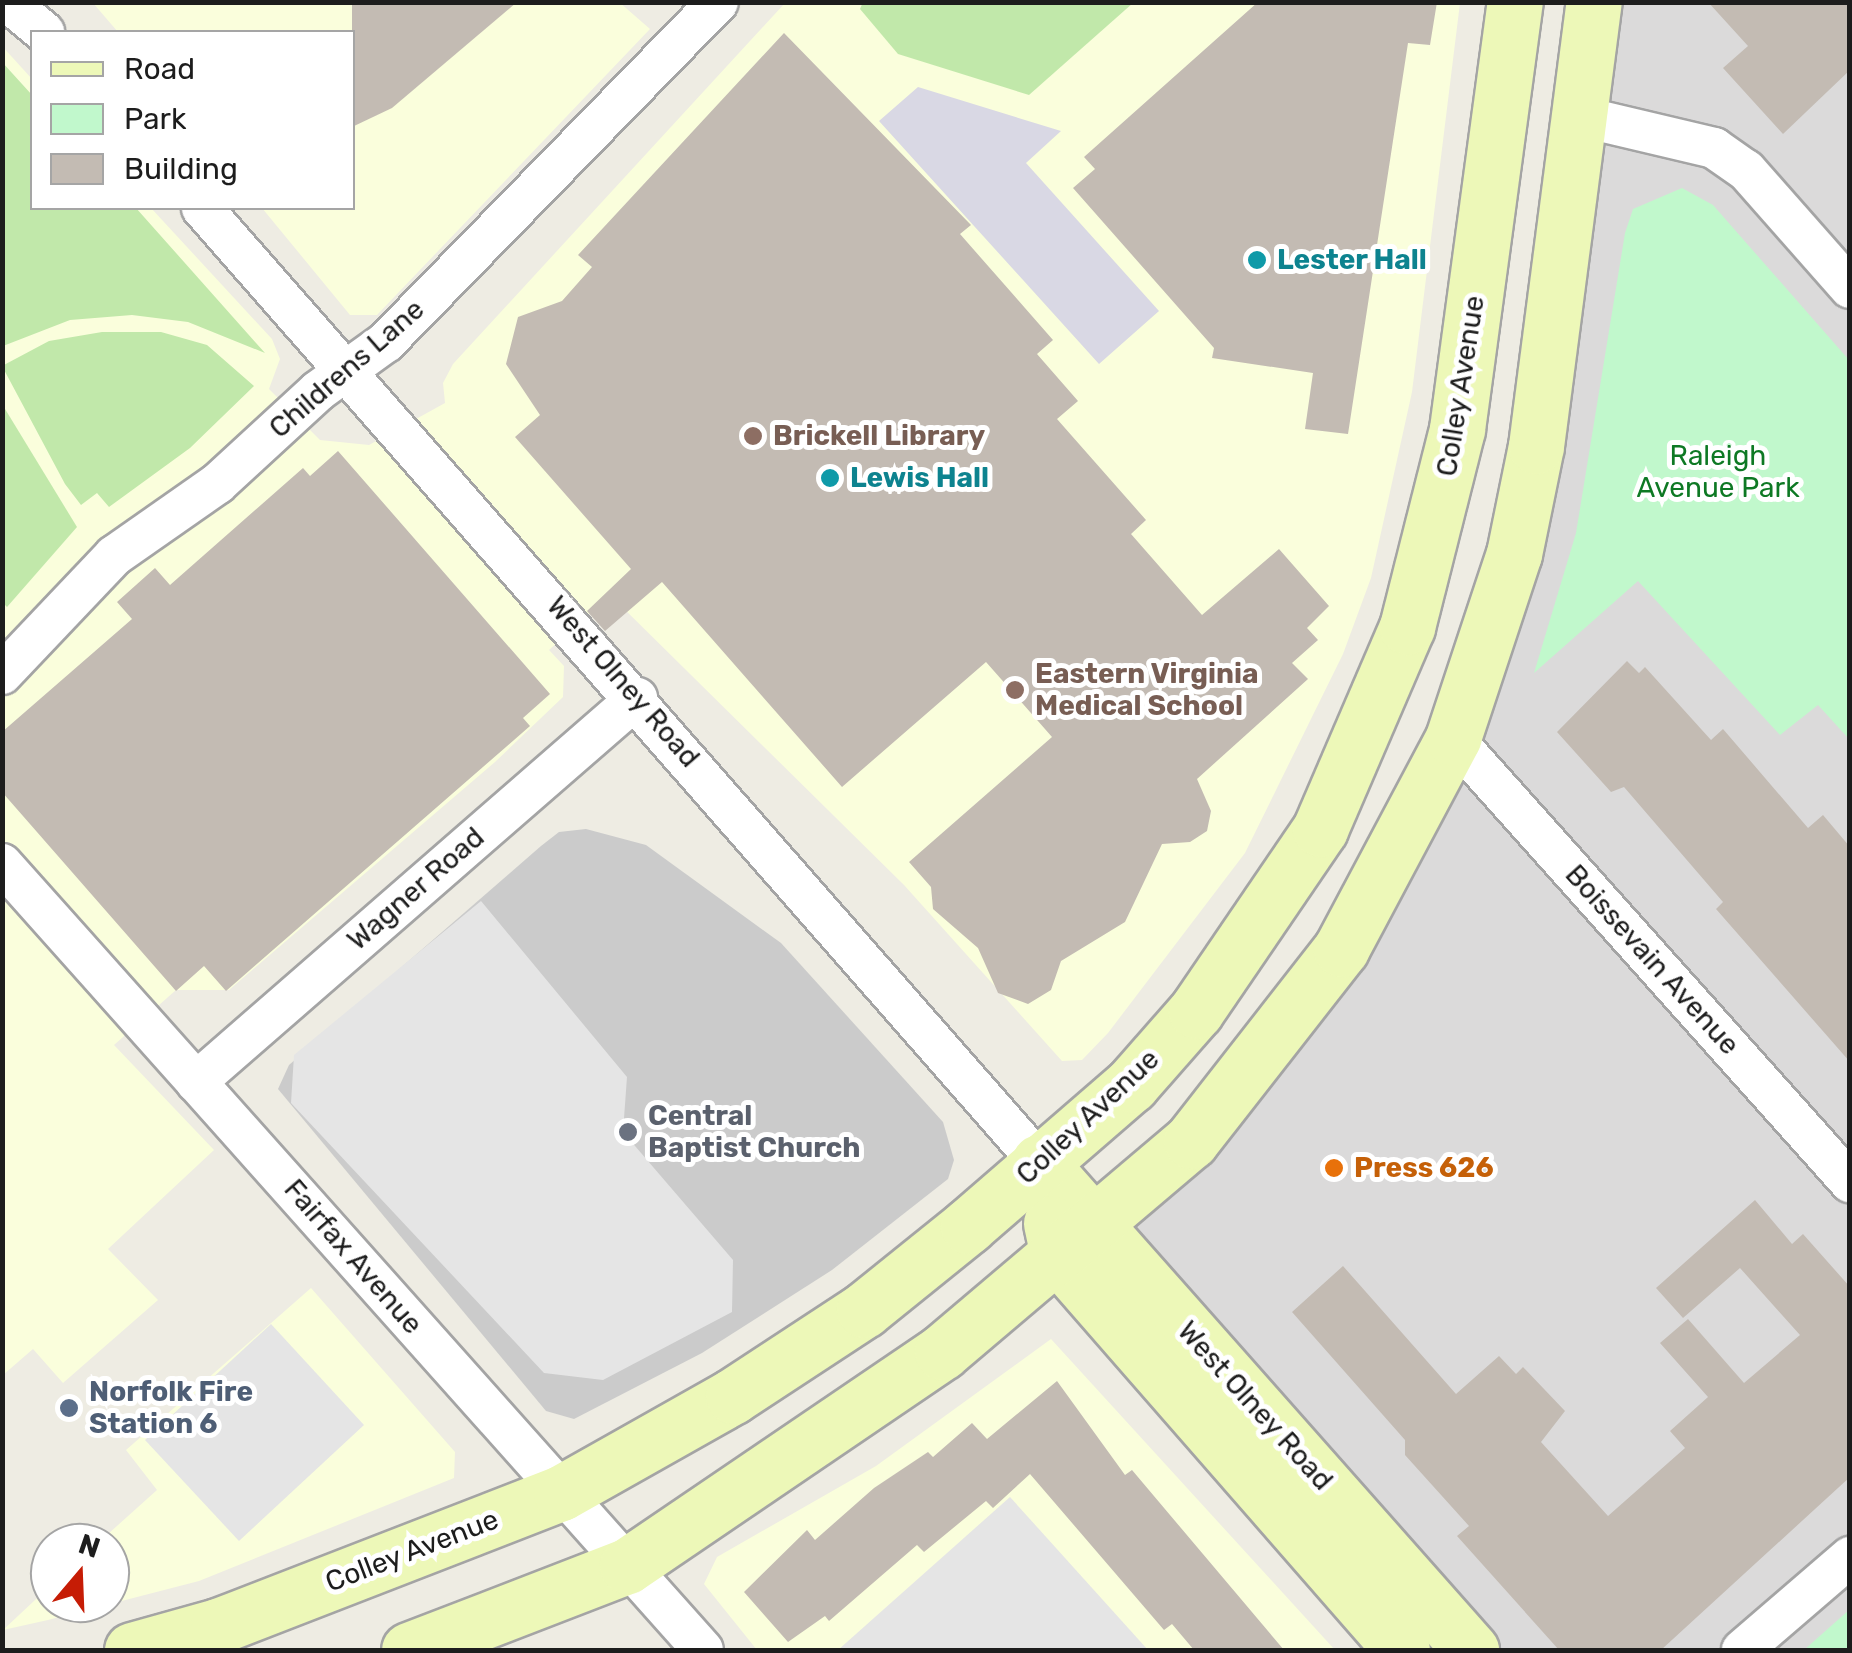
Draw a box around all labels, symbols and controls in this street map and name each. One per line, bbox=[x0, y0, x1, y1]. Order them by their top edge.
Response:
legend bbox=[30, 30, 355, 210]
text: Road bbox=[124, 51, 195, 87]
text: Park bbox=[124, 101, 186, 137]
text: Building bbox=[124, 151, 238, 187]
place label: Lester Hall bbox=[1277, 243, 1427, 277]
marker: Lester Hall bbox=[1246, 249, 1268, 271]
street label: Childrens Lane bbox=[263, 293, 431, 445]
street label: Colley Avenue bbox=[1430, 293, 1492, 479]
place label: Brickell Library bbox=[773, 419, 985, 453]
marker: Brickell Library bbox=[742, 425, 764, 447]
park label: Raleigh Avenue Park bbox=[1636, 439, 1800, 505]
place label: Lewis Hall bbox=[850, 461, 989, 495]
marker: Lewis Hall bbox=[819, 467, 841, 489]
street label: West Olney Road bbox=[539, 589, 707, 775]
place label: Eastern Virginia Medical School bbox=[1035, 657, 1259, 723]
marker: Eastern Virginia Medical School bbox=[1004, 679, 1026, 701]
street label: Wagner Road bbox=[341, 820, 491, 958]
street label: Boissevain Avenue bbox=[1558, 858, 1746, 1062]
street label: Colley Avenue bbox=[1009, 1042, 1167, 1192]
place label: Central Baptist Church bbox=[648, 1099, 860, 1165]
marker: Central Baptist Church bbox=[617, 1121, 639, 1143]
place label: Press 626 bbox=[1354, 1151, 1494, 1185]
marker: Press 626 bbox=[1323, 1157, 1345, 1179]
street label: Fairfax Avenue bbox=[277, 1173, 429, 1341]
street label: West Olney Road bbox=[1170, 1314, 1340, 1498]
place label: Norfolk Fire Station 6 bbox=[89, 1375, 253, 1441]
marker: Norfolk Fire Station 6 bbox=[58, 1397, 80, 1419]
street label: Colley Avenue bbox=[320, 1502, 504, 1600]
north arrow bbox=[30, 1523, 130, 1623]
text: N bbox=[74, 1527, 104, 1565]

